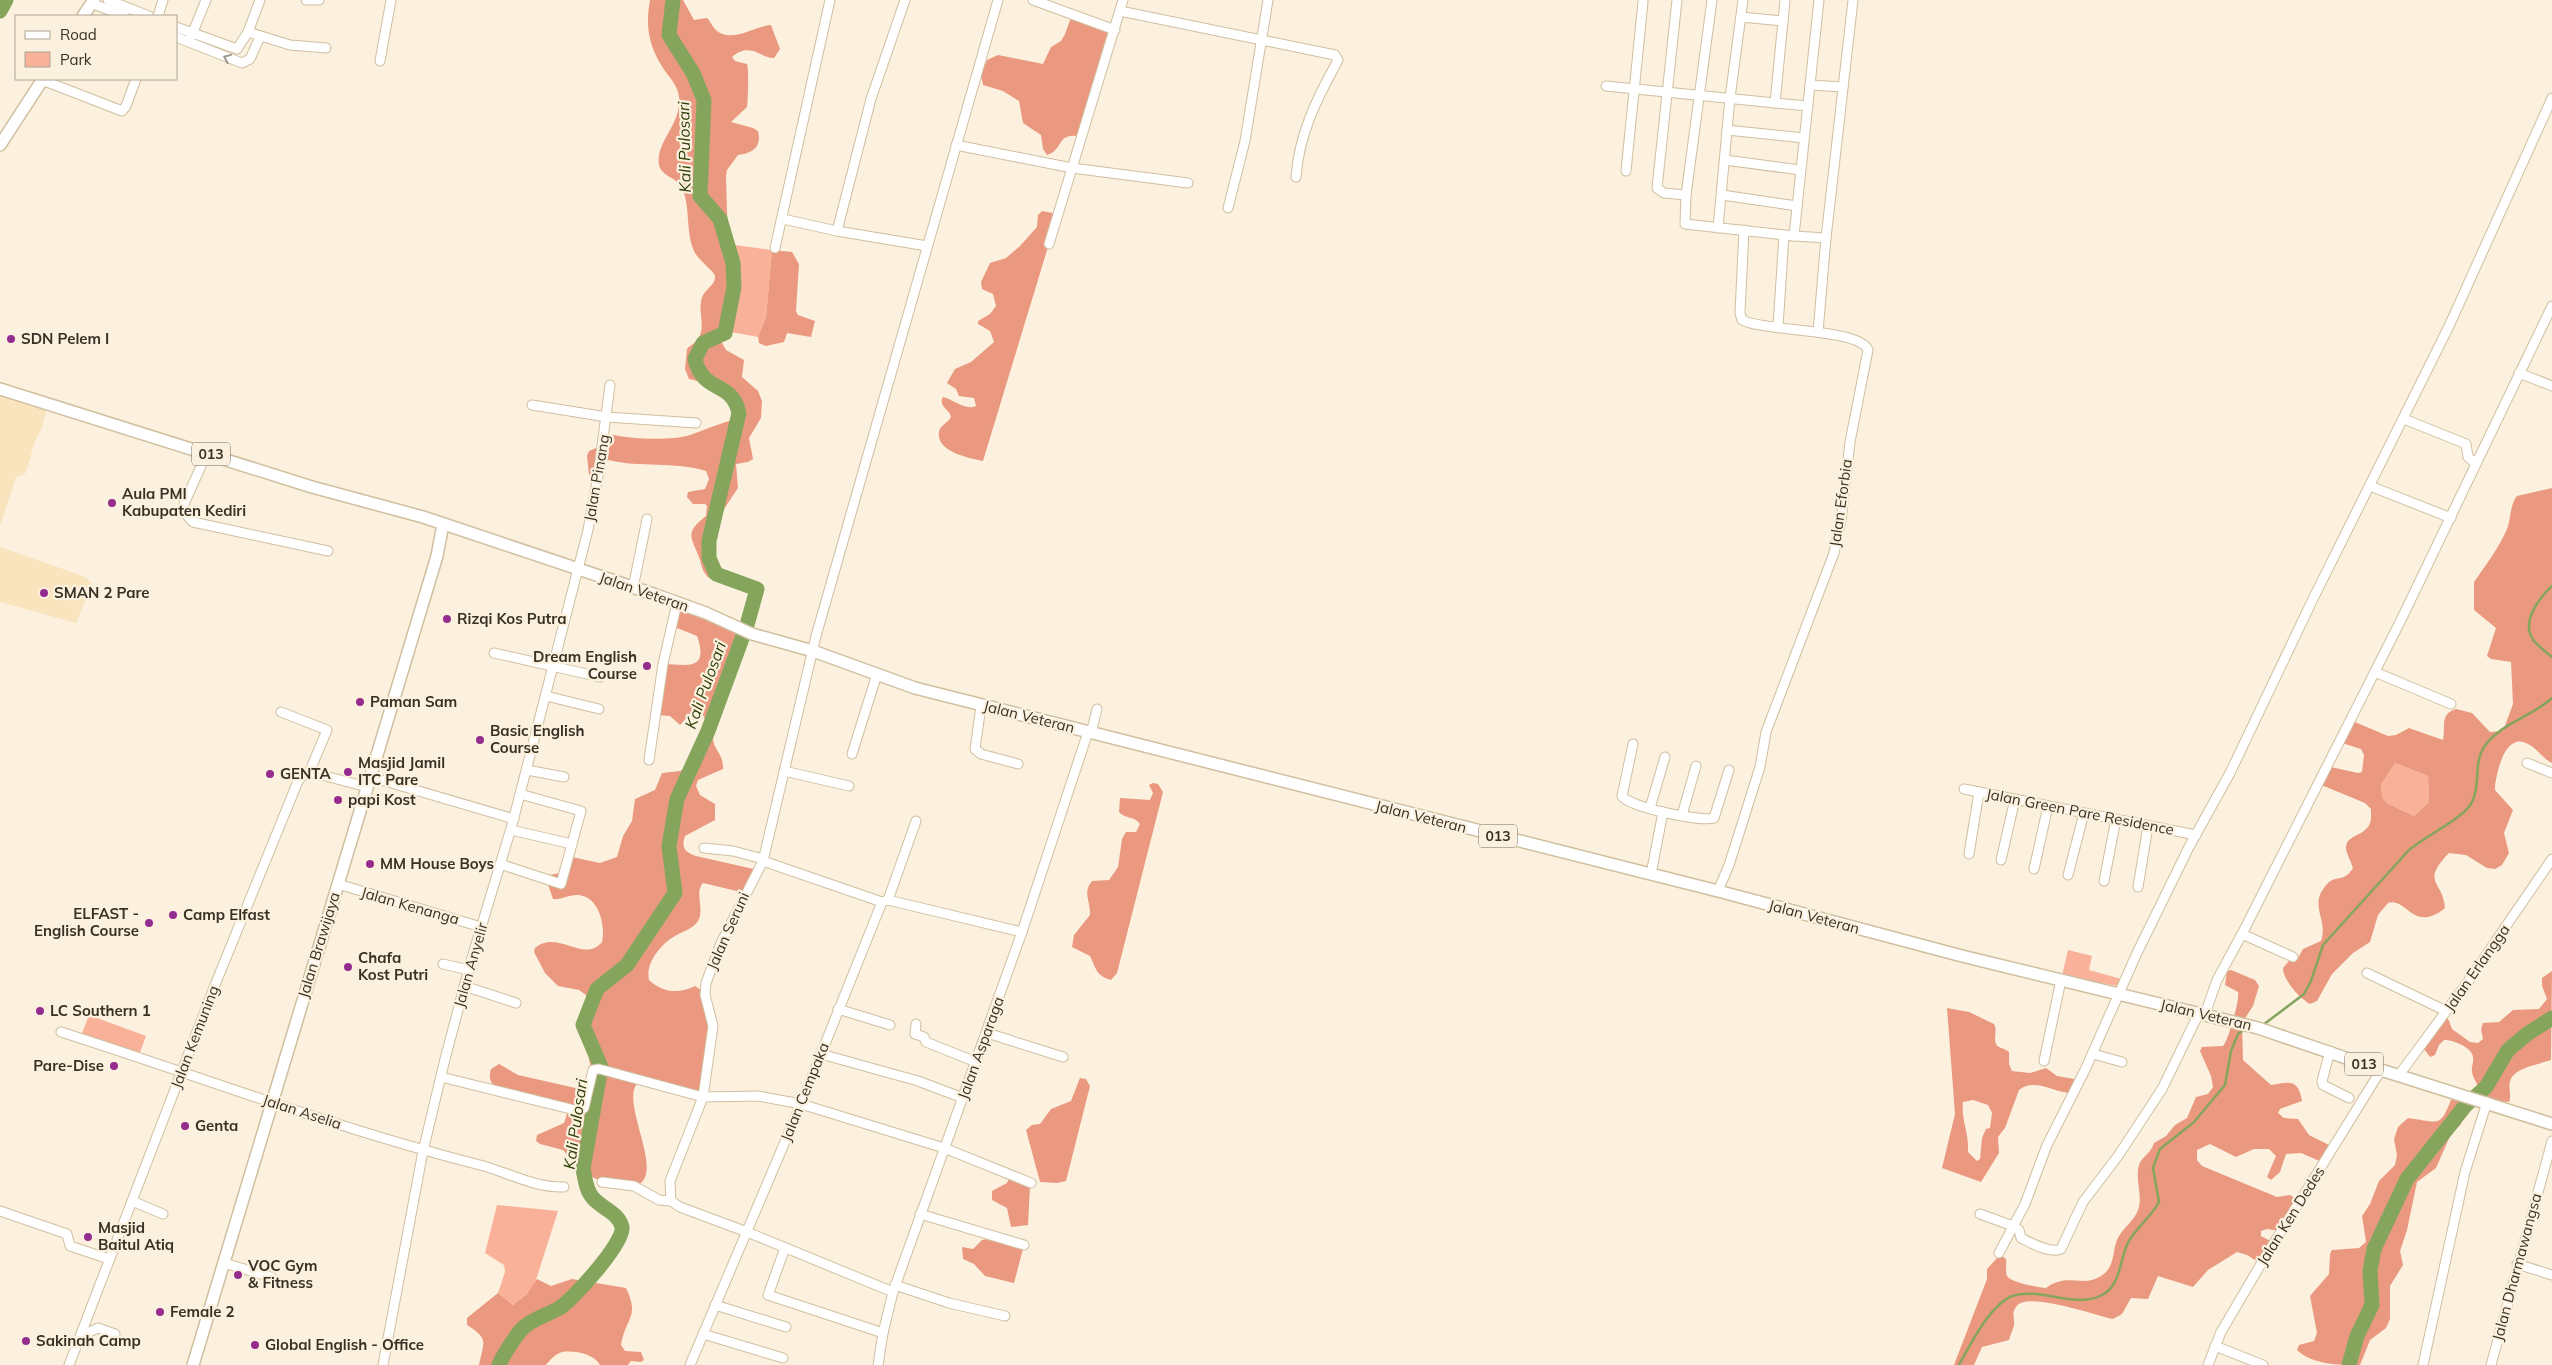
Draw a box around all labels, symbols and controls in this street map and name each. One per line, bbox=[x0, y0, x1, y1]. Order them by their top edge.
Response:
legend bbox=[15, 15, 178, 80]
text: Road bbox=[60, 25, 97, 44]
text: Park bbox=[60, 50, 92, 69]
one-way arrow bbox=[223, 53, 232, 64]
water label: Kali Pulosari bbox=[673, 101, 695, 193]
place label: SDN Pelem I bbox=[21, 329, 109, 348]
marker: SDN Pelem I bbox=[5, 333, 17, 345]
street label: Jalan Pinang bbox=[579, 433, 614, 523]
road number: 013 bbox=[192, 442, 230, 466]
street label: Jalan Eforbia bbox=[1825, 458, 1856, 548]
place label: Aula PMI Kabupaten Kediri bbox=[122, 484, 246, 520]
marker: Aula PMI Kabupaten Kediri bbox=[106, 497, 118, 509]
street label: Jalan Veteran bbox=[597, 567, 691, 616]
place label: SMAN 2 Pare bbox=[54, 583, 149, 602]
marker: SMAN 2 Pare bbox=[38, 587, 50, 599]
place label: Rizqi Kos Putra bbox=[457, 609, 566, 628]
marker: Rizqi Kos Putra bbox=[441, 613, 453, 625]
water label: Kali Pulosari bbox=[680, 639, 730, 731]
place label: Dream English Course bbox=[533, 647, 637, 683]
marker: Dream English Course bbox=[641, 660, 653, 672]
place label: Paman Sam bbox=[370, 692, 457, 711]
marker: Paman Sam bbox=[354, 696, 366, 708]
street label: Jalan Veteran bbox=[981, 696, 1077, 737]
place label: Basic English Course bbox=[490, 721, 584, 757]
marker: Basic English Course bbox=[474, 734, 486, 746]
place label: Masjid Jamil ITC Pare bbox=[358, 753, 445, 789]
place label: GENTA bbox=[280, 764, 331, 783]
marker: Masjid Jamil ITC Pare bbox=[342, 766, 354, 778]
marker: GENTA bbox=[264, 768, 276, 780]
street label: Jalan Green Pare Residence bbox=[1984, 784, 2176, 839]
place label: papi Kost bbox=[348, 790, 416, 809]
marker: papi Kost bbox=[332, 794, 344, 806]
street label: Jalan Veteran bbox=[1373, 796, 1469, 837]
road number: 013 bbox=[1479, 824, 1517, 848]
place label: MM House Boys bbox=[380, 854, 494, 873]
marker: MM House Boys bbox=[364, 858, 376, 870]
street label: Jalan Kenanga bbox=[359, 882, 461, 929]
street label: Jalan Seruni bbox=[702, 889, 753, 973]
street label: Jalan Brawijaya bbox=[293, 890, 344, 1000]
street label: Jalan Veteran bbox=[1767, 895, 1862, 938]
place label: ELFAST - English Course bbox=[34, 904, 139, 940]
place label: Camp Elfast bbox=[183, 905, 270, 924]
marker: Camp Elfast bbox=[167, 909, 179, 921]
marker: ELFAST - English Course bbox=[143, 917, 155, 929]
street label: Jalan Anyelir bbox=[449, 920, 492, 1010]
street label: Jalan Erlangga bbox=[2440, 921, 2514, 1015]
place label: Chafa Kost Putri bbox=[358, 948, 428, 984]
marker: Chafa Kost Putri bbox=[342, 961, 354, 973]
street label: Jalan Kemuning bbox=[166, 983, 223, 1091]
street label: Jalan Asparaga bbox=[953, 994, 1008, 1102]
street label: Jalan Veteran bbox=[2158, 995, 2254, 1034]
place label: LC Southern 1 bbox=[50, 1001, 151, 1020]
marker: LC Southern 1 bbox=[34, 1005, 46, 1017]
street label: Jalan Cempaka bbox=[776, 1040, 833, 1144]
road number: 013 bbox=[2345, 1052, 2383, 1076]
place label: Pare-Dise bbox=[33, 1056, 104, 1075]
marker: Pare-Dise bbox=[108, 1060, 120, 1072]
water label: Kali Pulosari bbox=[559, 1077, 591, 1171]
street label: Jalan Aselia bbox=[260, 1090, 344, 1133]
place label: Genta bbox=[195, 1116, 238, 1135]
marker: Genta bbox=[179, 1120, 191, 1132]
street label: Jalan Ken Dedes bbox=[2252, 1163, 2329, 1269]
street label: Jalan Dharmawangsa bbox=[2488, 1191, 2545, 1343]
place label: Masjid Baitul Atiq bbox=[98, 1218, 174, 1254]
marker: Masjid Baitul Atiq bbox=[82, 1231, 94, 1243]
place label: VOC Gym & Fitness bbox=[247, 1256, 317, 1292]
marker: VOC Gym & Fitness bbox=[232, 1269, 244, 1281]
place label: Female 2 bbox=[170, 1302, 235, 1321]
marker: Female 2 bbox=[154, 1306, 166, 1318]
place label: Sakinah Camp bbox=[36, 1331, 141, 1350]
marker: Sakinah Camp bbox=[20, 1335, 32, 1347]
place label: Global English - Office bbox=[265, 1335, 424, 1354]
marker: Global English - Office bbox=[249, 1339, 261, 1351]

